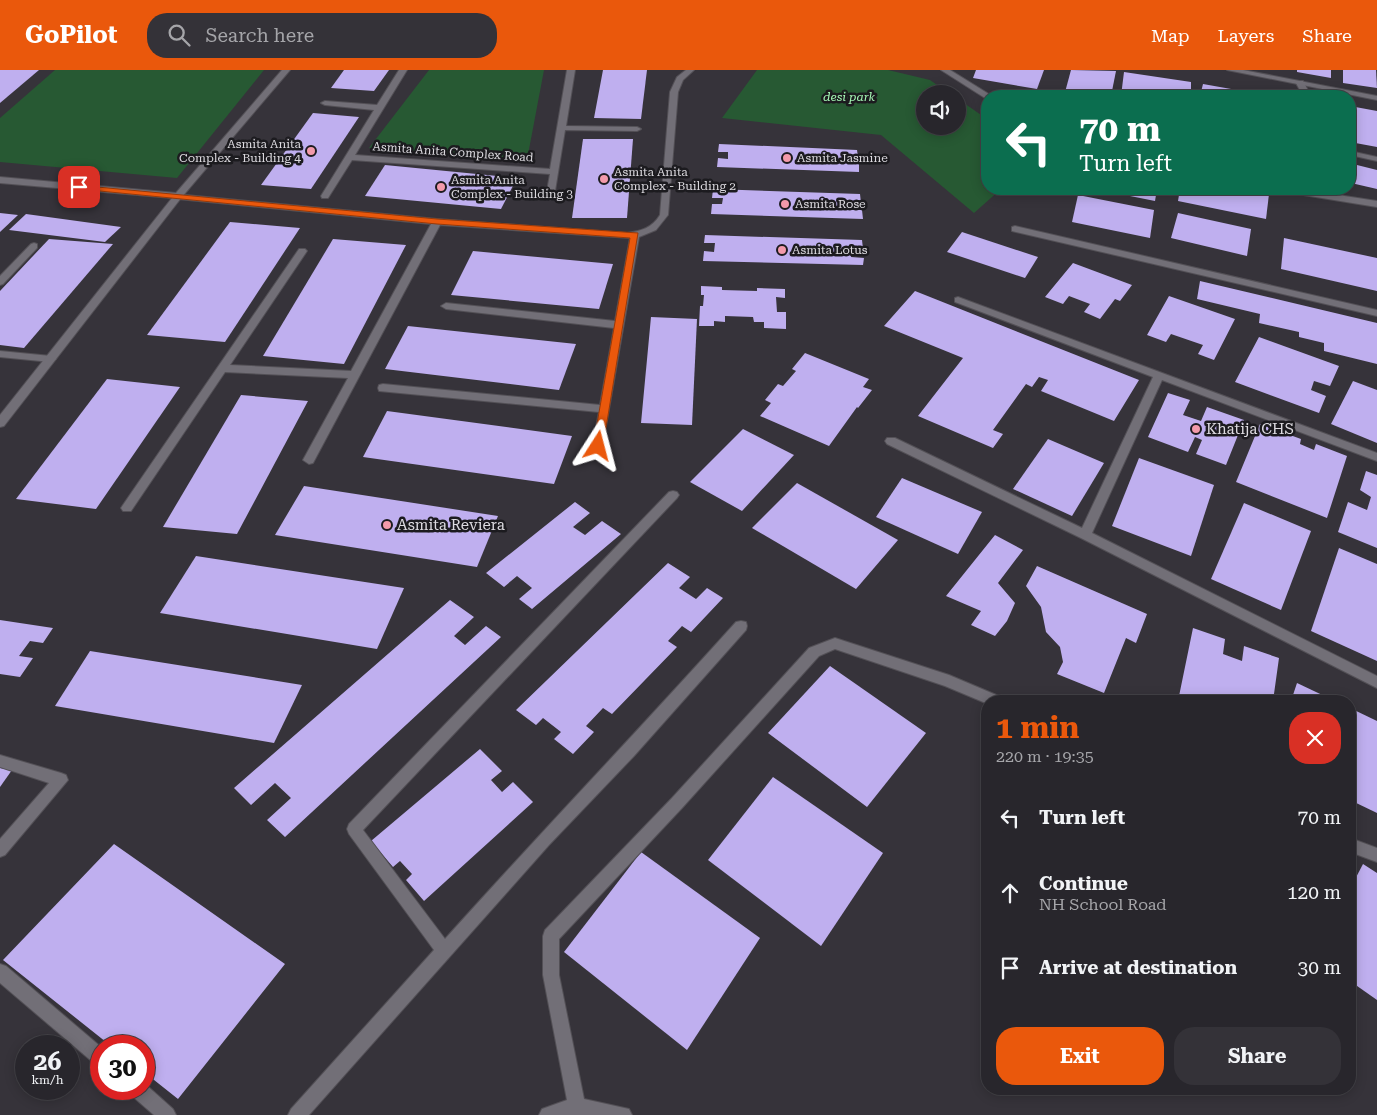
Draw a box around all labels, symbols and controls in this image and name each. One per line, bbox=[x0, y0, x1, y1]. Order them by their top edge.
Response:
search box bbox=[147, 13, 497, 58]
text: GoPilot bbox=[25, 21, 117, 49]
icon: search bbox=[165, 21, 193, 49]
text: Search here bbox=[205, 24, 314, 47]
text: Map bbox=[1151, 25, 1190, 46]
text: Layers bbox=[1218, 25, 1274, 46]
text: Share bbox=[1302, 25, 1352, 46]
map controls bbox=[916, 85, 966, 135]
button: sound bbox=[916, 85, 966, 135]
park label: desi park bbox=[823, 90, 875, 104]
text: 70 m bbox=[1079, 109, 1161, 150]
icon: left bbox=[996, 110, 1061, 175]
place label: Asmita Anita Complex - Building 4 bbox=[179, 137, 301, 165]
street label: Asmita Anita Complex Road bbox=[372, 139, 534, 165]
marker: Asmita Anita Complex - Building 4 bbox=[305, 145, 317, 157]
place label: Asmita Jasmine bbox=[797, 151, 888, 165]
text: Turn left bbox=[1079, 151, 1172, 176]
marker: Asmita Jasmine bbox=[781, 152, 793, 164]
place label: Asmita Anita Complex - Building 2 bbox=[614, 165, 736, 193]
pin bbox=[58, 166, 100, 208]
icon: arrive bbox=[65, 173, 93, 201]
place label: Asmita Anita Complex - Building 3 bbox=[451, 173, 573, 201]
marker: Asmita Anita Complex - Building 2 bbox=[598, 173, 610, 185]
marker: Asmita Anita Complex - Building 3 bbox=[435, 181, 447, 193]
place label: Asmita Rose bbox=[795, 197, 866, 211]
marker: Asmita Rose bbox=[779, 198, 791, 210]
place label: Asmita Lotus bbox=[792, 243, 868, 257]
marker: Asmita Lotus bbox=[776, 244, 788, 256]
position arrow bbox=[571, 419, 623, 471]
place label: Khatija CHS bbox=[1206, 420, 1294, 438]
marker: Khatija CHS bbox=[1190, 423, 1202, 435]
place label: Asmita Reviera bbox=[397, 516, 505, 534]
marker: Asmita Reviera bbox=[381, 519, 393, 531]
text: 1 min bbox=[996, 710, 1079, 745]
button: close bbox=[1289, 712, 1341, 764]
text: 220 m · 19:35 bbox=[996, 747, 1094, 766]
icon: left bbox=[996, 804, 1024, 832]
text: Turn left bbox=[1039, 806, 1125, 829]
text: 70 m bbox=[1298, 806, 1341, 829]
text: Continue bbox=[1039, 872, 1128, 895]
icon: ahead bbox=[996, 879, 1024, 907]
text: 120 m bbox=[1287, 881, 1341, 904]
text: NH School Road bbox=[1039, 895, 1167, 914]
icon: arrive bbox=[996, 954, 1024, 982]
text: Arrive at destination bbox=[1039, 956, 1237, 979]
text: 30 m bbox=[1298, 956, 1341, 979]
button: Exit bbox=[996, 1027, 1164, 1085]
button: Share bbox=[1174, 1027, 1341, 1085]
speed limit sign: 30 bbox=[90, 1035, 155, 1100]
text: 26 bbox=[33, 1047, 62, 1076]
text: km/h bbox=[31, 1073, 64, 1087]

